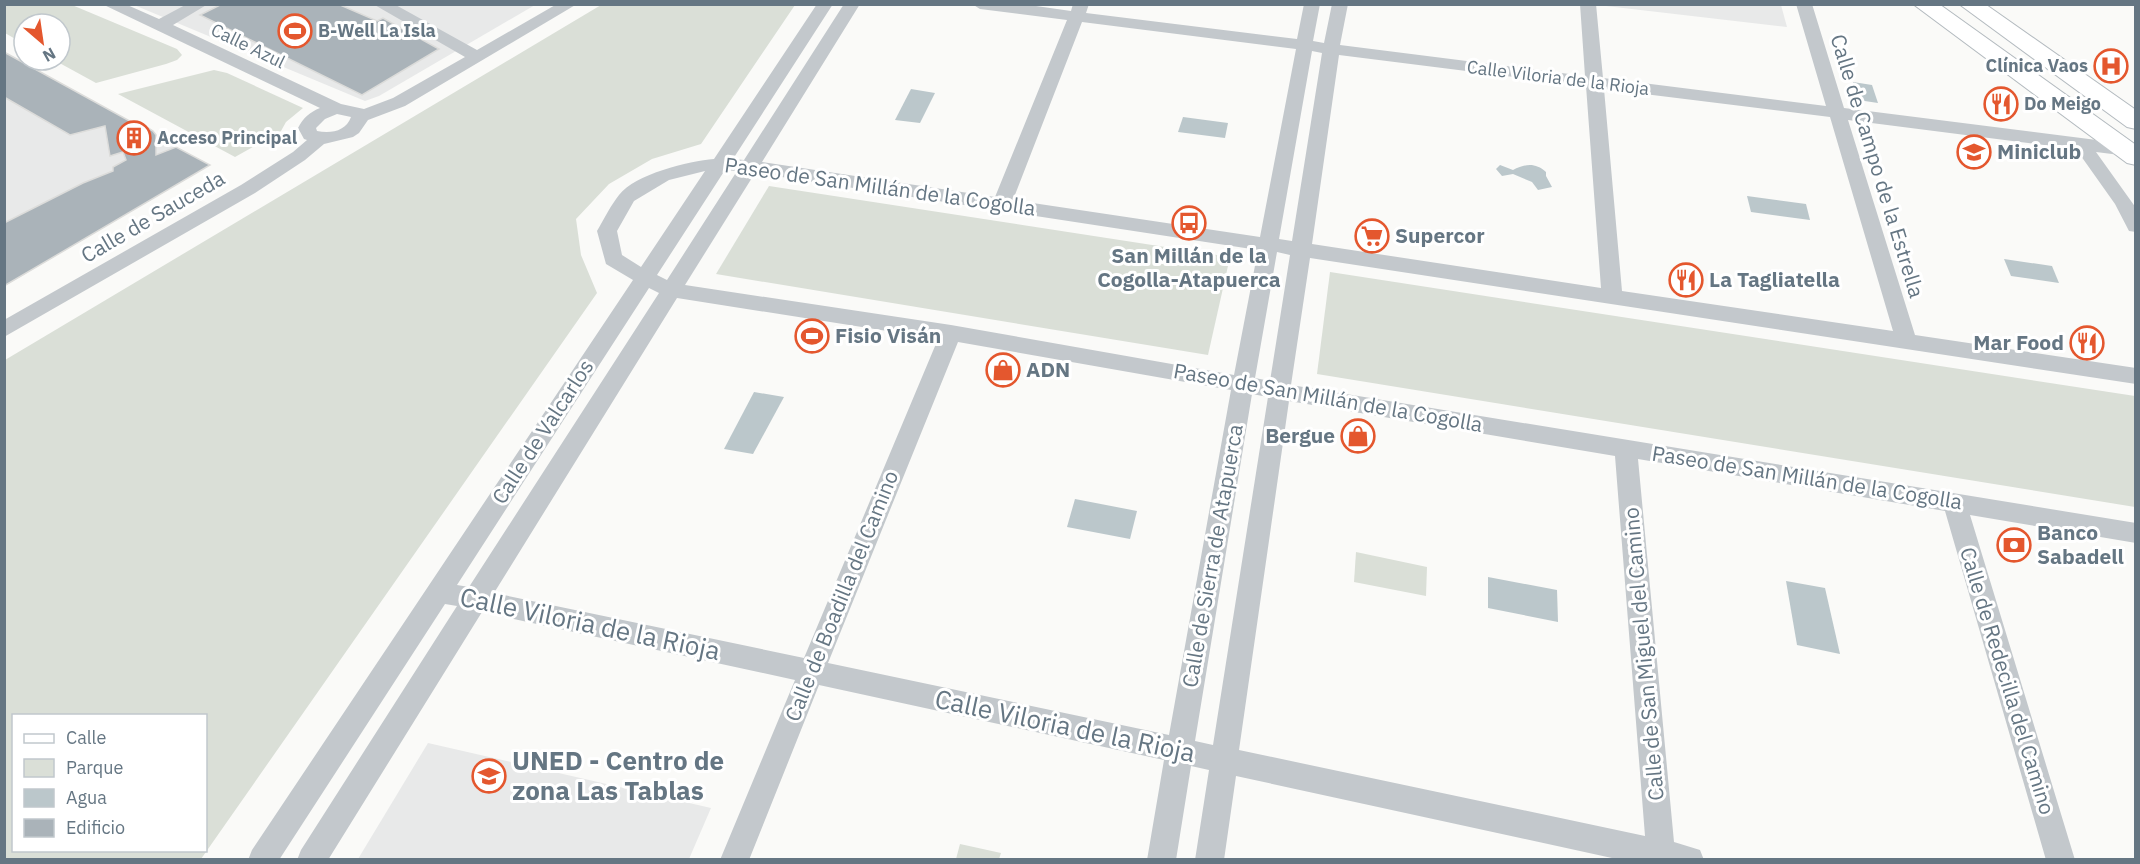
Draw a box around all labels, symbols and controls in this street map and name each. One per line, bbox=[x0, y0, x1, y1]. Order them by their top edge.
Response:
north arrow bbox=[12, 12, 72, 72]
sports icon: B-Well La Isla bbox=[277, 13, 313, 49]
street label: Calle Azul bbox=[207, 18, 289, 73]
place label: B-Well La Isla bbox=[318, 19, 436, 42]
street label: Calle de Campo de la Estrella bbox=[1824, 31, 1931, 301]
text: N bbox=[39, 44, 59, 67]
hospital icon: Clínica Vaos bbox=[2093, 48, 2129, 84]
place label: Clínica Vaos bbox=[1986, 54, 2088, 77]
street label: Calle Viloria de la Rioja bbox=[1466, 55, 1651, 100]
restaurant icon: Do Meigo bbox=[1983, 86, 2019, 122]
place label: Do Meigo bbox=[2024, 92, 2101, 115]
building icon: Acceso Principal bbox=[116, 120, 152, 156]
place label: Acceso Principal bbox=[157, 126, 298, 149]
school or university icon: Miniclub bbox=[1956, 134, 1992, 170]
place label: Miniclub bbox=[1997, 137, 2081, 165]
street label: Paseo de San Millán de la Cogolla bbox=[723, 150, 1037, 222]
street label: Calle de Sauceda bbox=[76, 164, 229, 269]
bus stop icon: San Millán de la Cogolla-Atapuerca bbox=[1171, 205, 1207, 241]
supermarket icon: Supercor bbox=[1354, 218, 1390, 254]
place label: Supercor bbox=[1395, 221, 1485, 249]
place label: San Millán de la Cogolla-Atapuerca bbox=[1097, 241, 1281, 293]
restaurant icon: La Tagliatella bbox=[1668, 262, 1704, 298]
place label: La Tagliatella bbox=[1709, 265, 1840, 293]
sports icon: Fisio Visán bbox=[794, 318, 830, 354]
place label: Fisio Visán bbox=[835, 321, 941, 349]
restaurant icon: Mar Food bbox=[2069, 325, 2105, 361]
place label: Mar Food bbox=[1973, 328, 2064, 356]
shop icon: ADN bbox=[985, 352, 1021, 388]
street label: Calle de Valcarlos bbox=[485, 354, 599, 509]
place label: ADN bbox=[1026, 355, 1070, 383]
street label: Paseo de San Millán de la Cogolla bbox=[1171, 356, 1485, 438]
shop icon: Bergue bbox=[1340, 418, 1376, 454]
place label: Bergue bbox=[1265, 421, 1335, 449]
street label: Calle de Sierra de Atapuerca bbox=[1175, 422, 1249, 690]
street label: Paseo de San Millán de la Cogolla bbox=[1650, 439, 1964, 515]
street label: Calle de Boadilla del Camino bbox=[778, 466, 904, 725]
street label: Calle de San Miguel del Camino bbox=[1616, 506, 1670, 802]
place label: Banco Sabadell bbox=[2037, 518, 2124, 570]
bank icon: Banco Sabadell bbox=[1996, 527, 2032, 563]
street label: Calle de Redecilla del Camino bbox=[1954, 544, 2062, 818]
street label: Calle Viloria de la Rioja bbox=[457, 579, 724, 667]
street label: Calle Viloria de la Rioja bbox=[932, 681, 1199, 769]
legend bbox=[12, 714, 207, 852]
text: Calle bbox=[66, 726, 106, 749]
place label: UNED - Centro de zona Las Tablas bbox=[512, 743, 724, 807]
text: Parque bbox=[66, 756, 124, 779]
school or university icon: UNED - Centro de zona Las Tablas bbox=[471, 758, 507, 794]
text: Agua bbox=[66, 786, 107, 809]
text: Edificio bbox=[66, 816, 125, 839]

